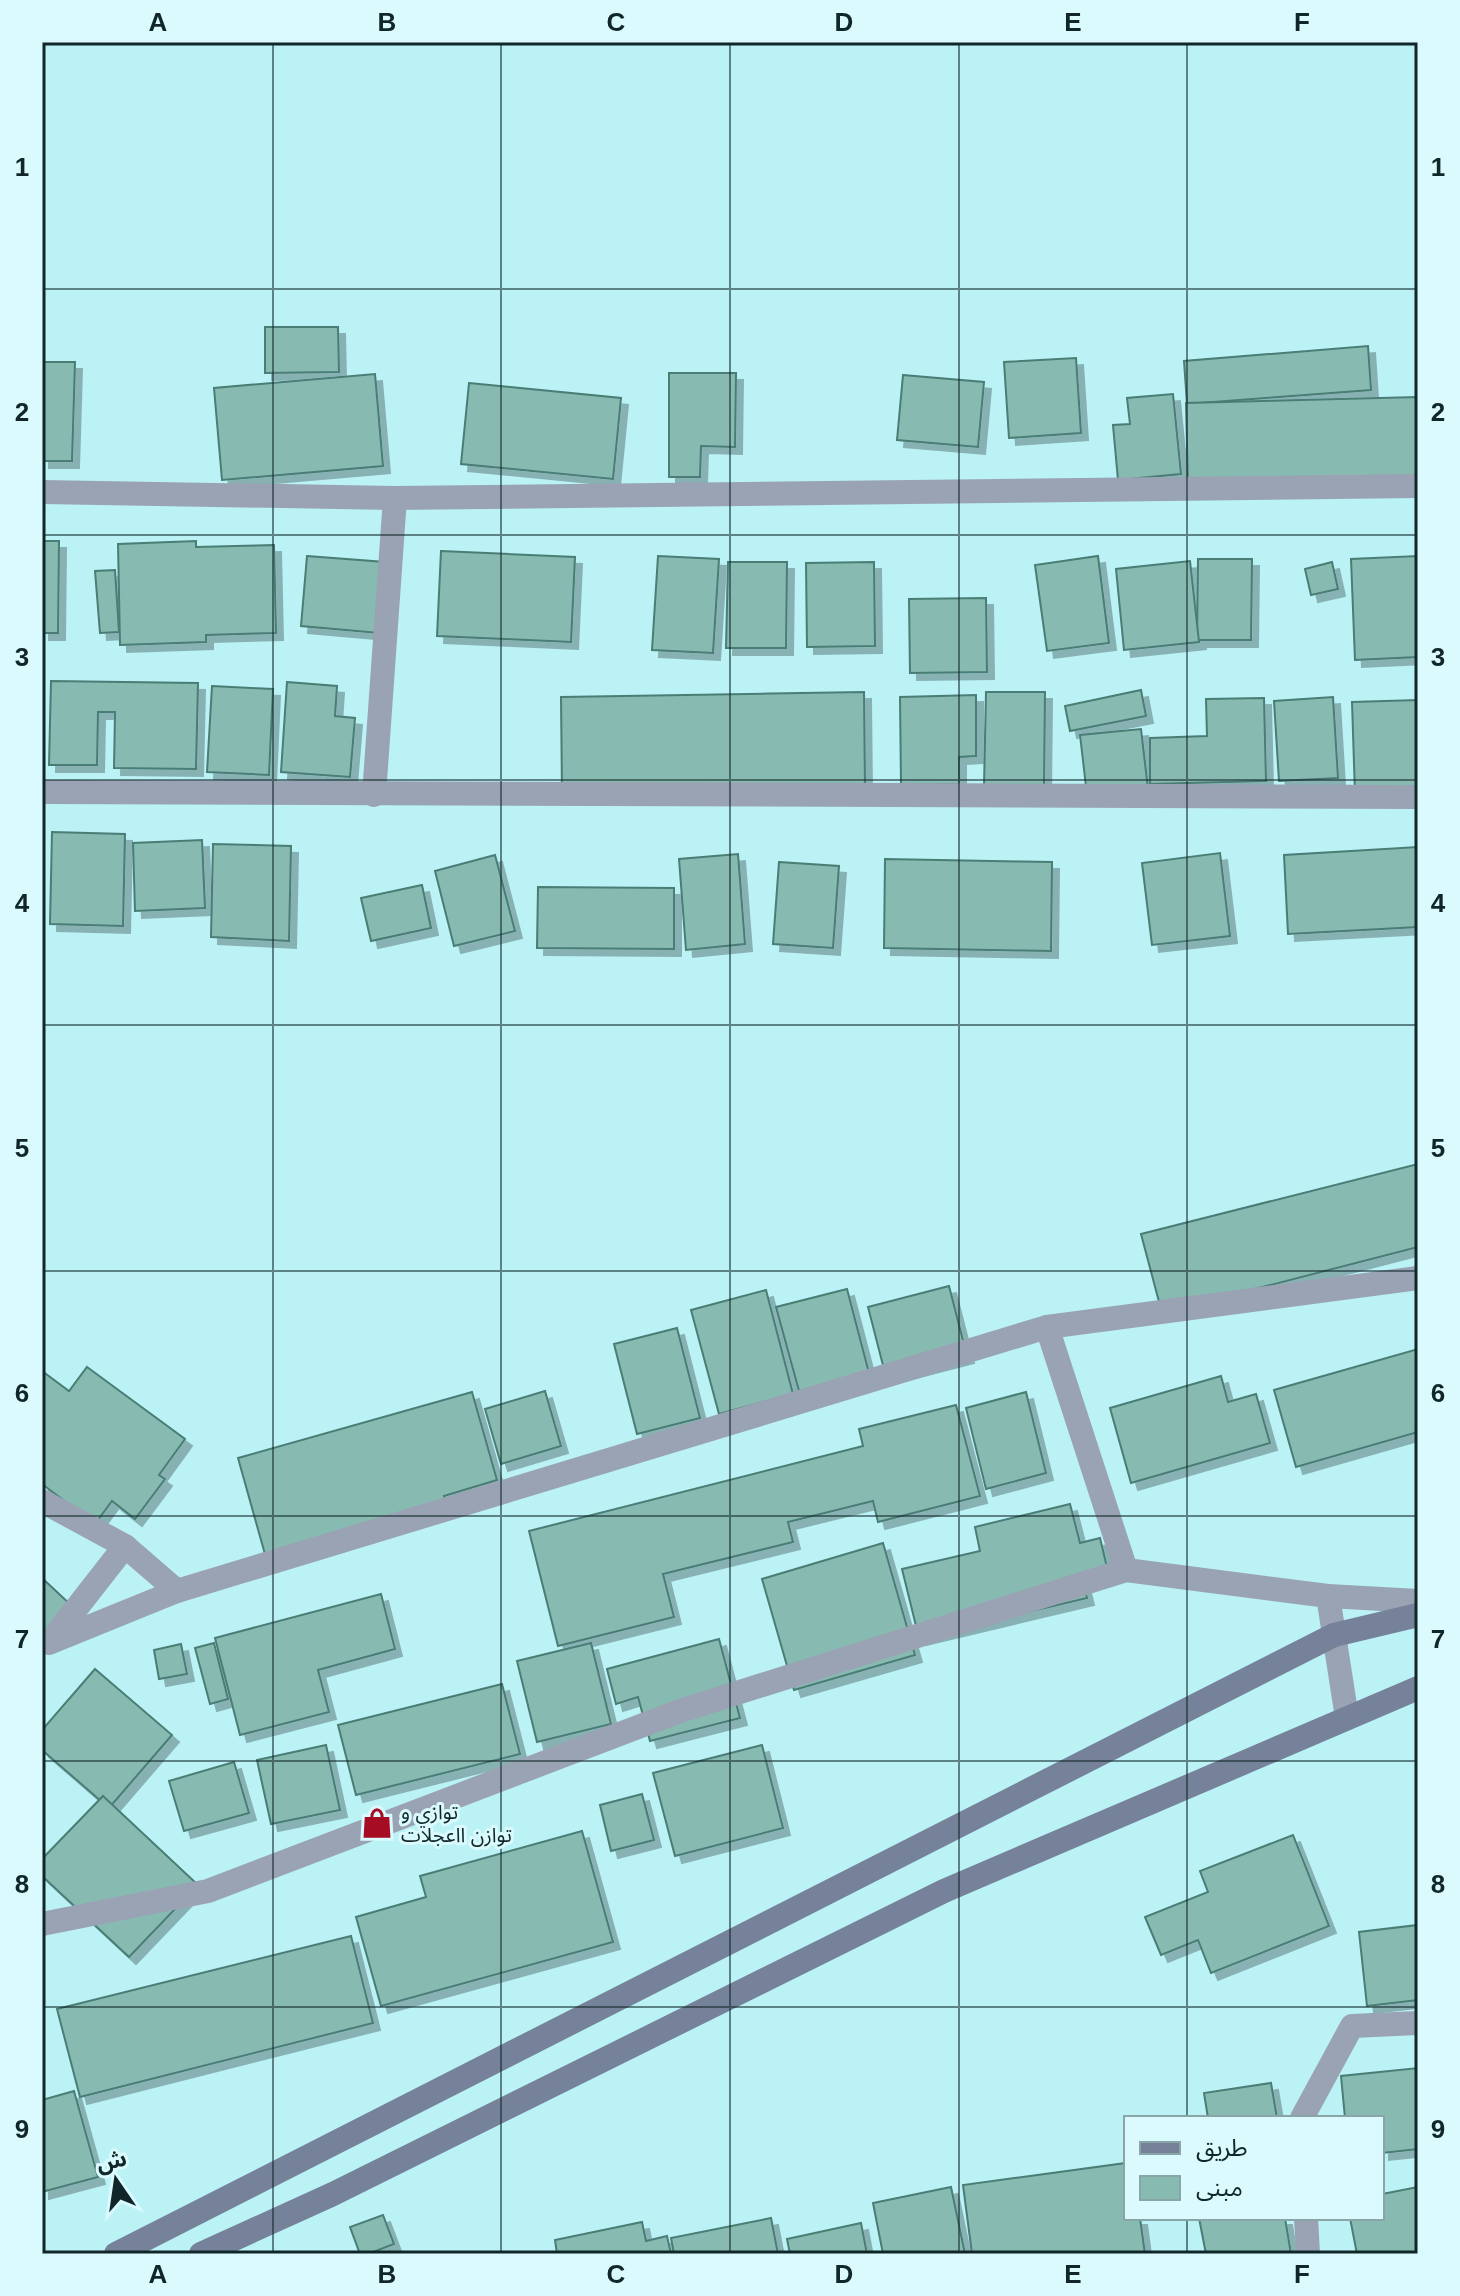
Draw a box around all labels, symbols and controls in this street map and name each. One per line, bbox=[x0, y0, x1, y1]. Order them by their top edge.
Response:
text: A bbox=[149, 7, 168, 37]
text: B bbox=[378, 7, 396, 37]
text: C bbox=[607, 7, 626, 37]
text: D bbox=[835, 7, 853, 37]
text: E bbox=[1064, 7, 1082, 37]
text: F bbox=[1294, 7, 1310, 37]
text: 1 bbox=[15, 152, 29, 182]
text: 1 bbox=[1431, 152, 1445, 182]
text: 2 bbox=[15, 397, 29, 427]
text: 2 bbox=[1431, 397, 1445, 427]
text: 3 bbox=[15, 642, 29, 672]
text: 3 bbox=[1431, 642, 1445, 672]
text: 4 bbox=[15, 888, 30, 918]
text: 4 bbox=[1431, 888, 1446, 918]
text: 5 bbox=[15, 1133, 29, 1163]
text: 5 bbox=[1431, 1133, 1445, 1163]
text: 6 bbox=[15, 1378, 29, 1408]
text: 6 bbox=[1431, 1378, 1445, 1408]
text: 7 bbox=[15, 1624, 29, 1654]
text: 7 bbox=[1431, 1624, 1445, 1654]
place label: توازي و توازن ااعجلات bbox=[401, 1801, 512, 1847]
shop icon: توازي و توازن ااعجلات bbox=[360, 1806, 394, 1840]
text: 8 bbox=[15, 1869, 29, 1899]
text: 8 bbox=[1431, 1869, 1445, 1899]
text: 9 bbox=[15, 2114, 29, 2144]
text: 9 bbox=[1431, 2114, 1445, 2144]
legend bbox=[1124, 2116, 1384, 2220]
text: طريق bbox=[1196, 2134, 1248, 2163]
north arrow bbox=[76, 2140, 156, 2220]
text: ش bbox=[94, 2145, 129, 2177]
text: مبنى bbox=[1196, 2174, 1243, 2201]
text: A bbox=[149, 2259, 168, 2289]
text: B bbox=[378, 2259, 396, 2289]
text: C bbox=[607, 2259, 626, 2289]
text: D bbox=[835, 2259, 853, 2289]
text: E bbox=[1064, 2259, 1082, 2289]
text: F bbox=[1294, 2259, 1310, 2289]

